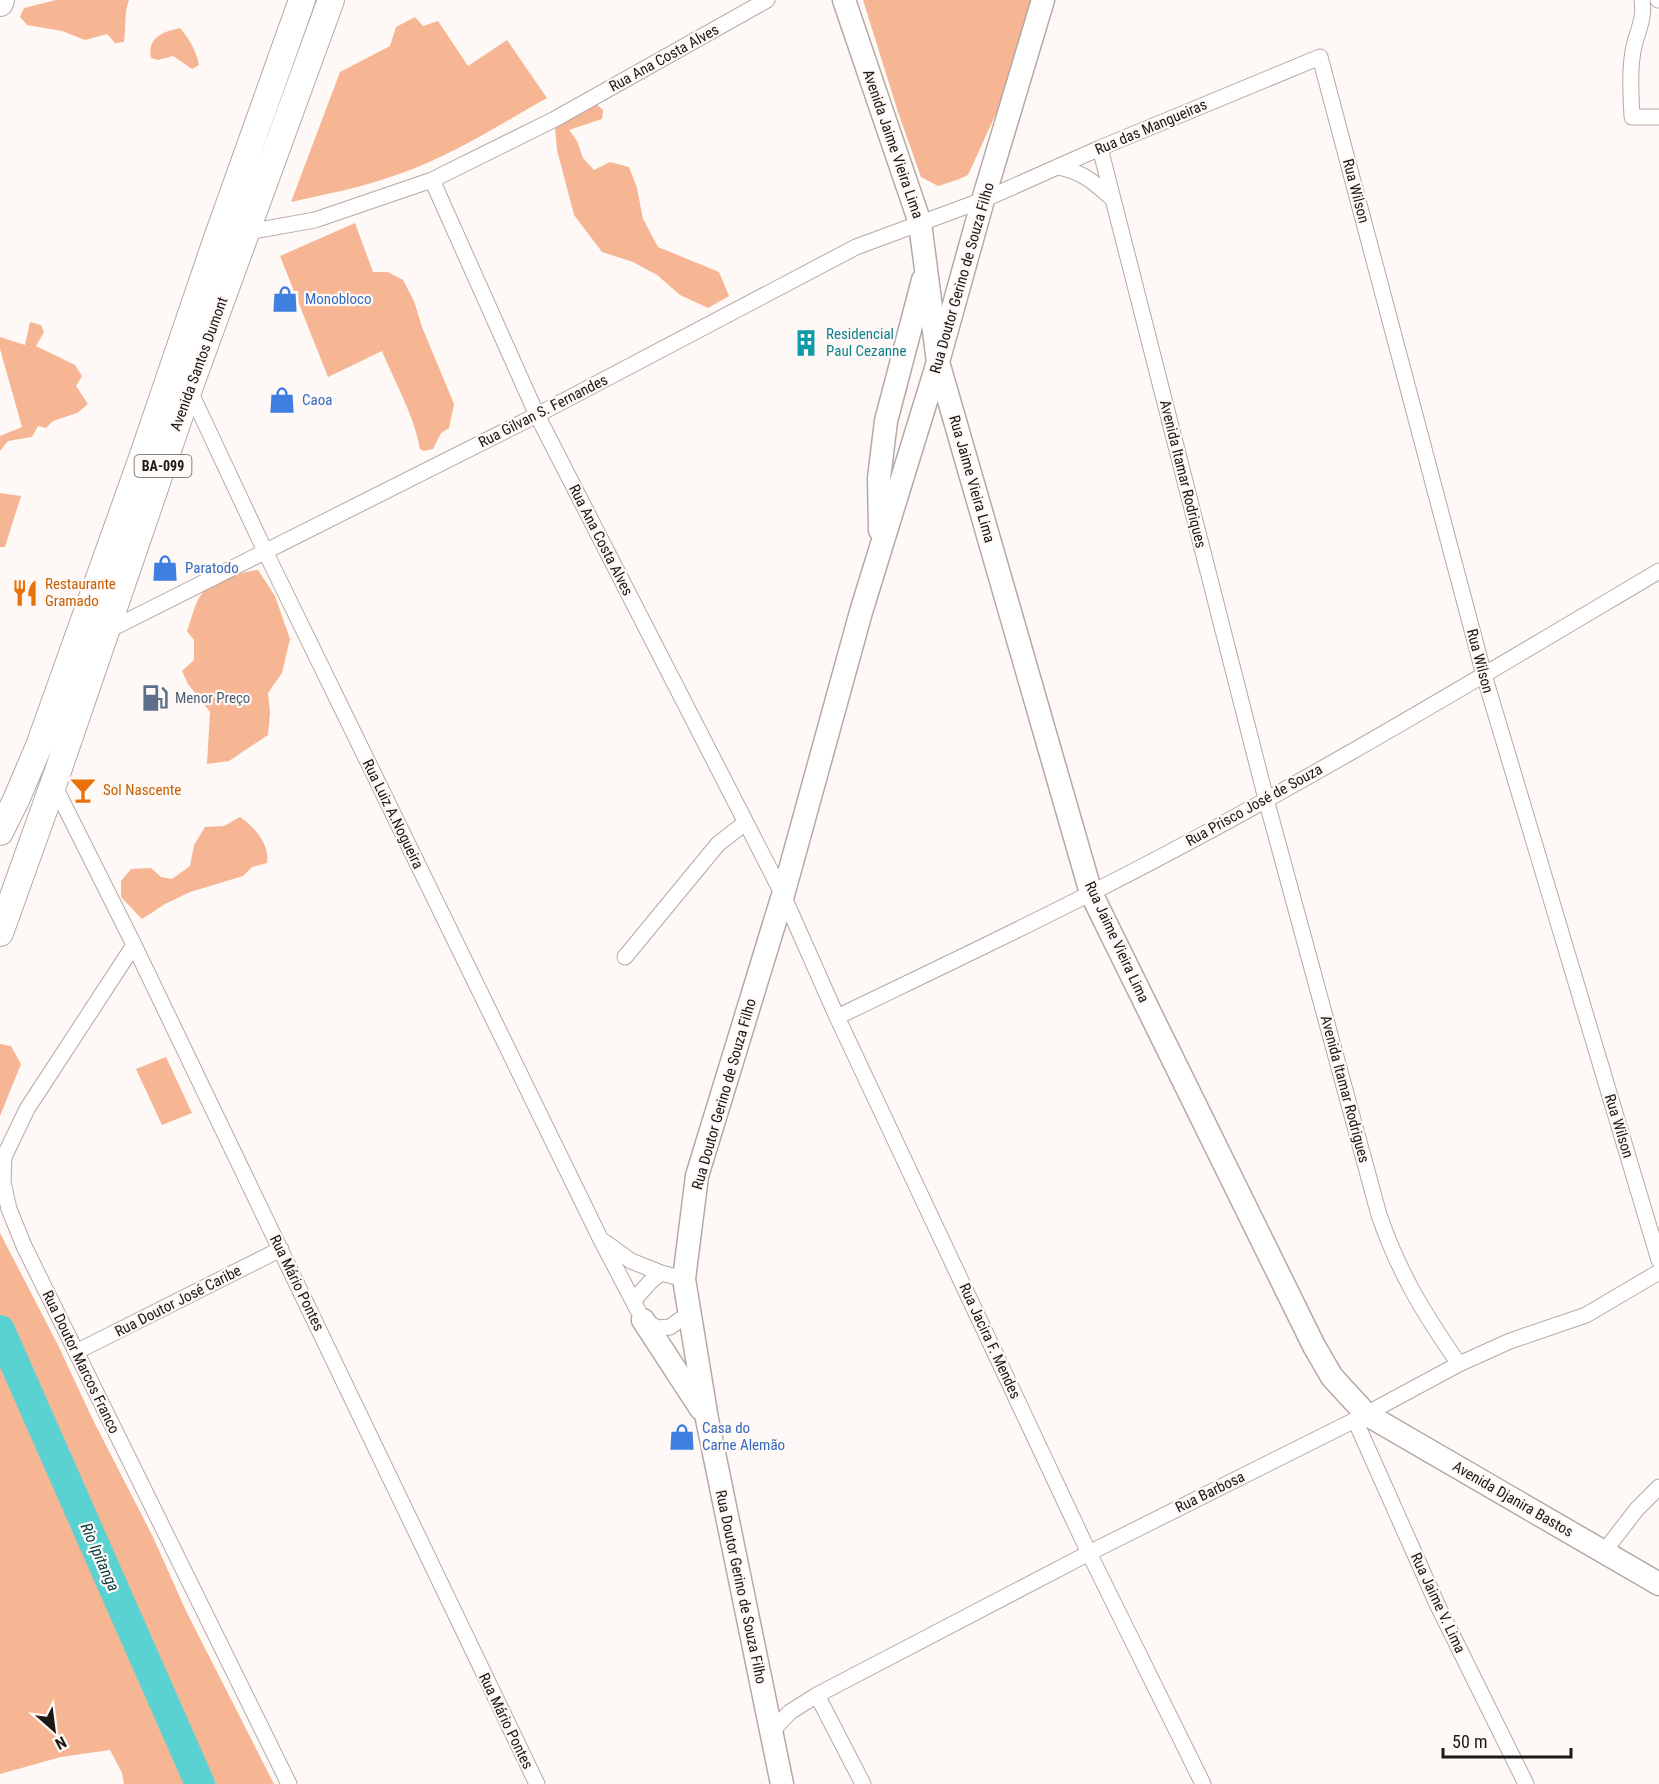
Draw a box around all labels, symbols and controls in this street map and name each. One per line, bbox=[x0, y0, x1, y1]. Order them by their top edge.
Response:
street label: Rua Ana Costa Alves bbox=[606, 20, 722, 96]
street label: Avenida Jaime Vieira Lima bbox=[859, 67, 927, 221]
street label: Rua das Mangueiras bbox=[1092, 95, 1210, 159]
street label: Rua Wilson bbox=[1339, 157, 1373, 225]
street label: Rua Doutor Gerino de Souza Filho bbox=[926, 180, 998, 376]
shop icon: Monobloco bbox=[270, 284, 300, 314]
place label: Monobloco bbox=[305, 290, 371, 308]
street label: Avenida Santos Dumont bbox=[166, 295, 232, 433]
place label: Residencial Paul Cezanne bbox=[826, 325, 906, 360]
building icon: Residencial Paul Cezanne bbox=[791, 328, 821, 358]
street label: Rua Gilvan S. Fernandes bbox=[475, 371, 611, 451]
shop icon: Caoa bbox=[267, 385, 297, 415]
place label: Caoa bbox=[302, 391, 332, 409]
street label: Avenida Itamar Rodriques bbox=[1156, 398, 1210, 550]
street label: Rua Jaime Vieira Lima bbox=[945, 413, 999, 545]
road number: BA-099 bbox=[134, 455, 192, 477]
street label: Rua Ana Costa Alves bbox=[565, 481, 637, 599]
shop icon: Paratodo bbox=[150, 553, 180, 583]
place label: Paratodo bbox=[185, 559, 239, 577]
place label: Restaurante Gramado bbox=[45, 575, 116, 610]
restaurant icon: Restaurante Gramado bbox=[10, 578, 40, 608]
street label: Rua Wilson bbox=[1463, 627, 1497, 695]
fuel station icon: Menor Preço bbox=[140, 683, 170, 713]
place label: Menor Preço bbox=[175, 689, 250, 707]
street label: Rua Luiz A.Nogueira bbox=[359, 756, 427, 872]
street label: Rua Prisco José de Souza bbox=[1183, 760, 1325, 850]
bar icon: Sol Nascente bbox=[68, 775, 98, 805]
place label: Sol Nascente bbox=[103, 781, 181, 799]
street label: Rua Jaime Vieira Lima bbox=[1081, 878, 1153, 1006]
street label: Rua Doutor Gerino de Souza Filho bbox=[688, 996, 760, 1192]
street label: Avenida Itamar Rodrigues bbox=[1317, 1013, 1373, 1165]
street label: Rua Wilson bbox=[1601, 1092, 1637, 1160]
street label: Rua Mário Pontes bbox=[266, 1232, 328, 1334]
street label: Rua Doutor José Caribe bbox=[112, 1261, 244, 1341]
street label: Rua Jacira F. Mendes bbox=[955, 1280, 1025, 1402]
street label: Rua Doutor Marcos Franco bbox=[39, 1288, 123, 1436]
place label: Casa do Carne Alemão bbox=[702, 1419, 785, 1454]
shop icon: Casa do Carne Alemão bbox=[667, 1422, 697, 1452]
street label: Avenida Djanira Bastos bbox=[1450, 1457, 1577, 1541]
street label: Rua Barbosa bbox=[1172, 1468, 1248, 1516]
street label: Rua Doutor Gerino de Souza Filho bbox=[712, 1488, 770, 1686]
water label: Rio Ipitanga bbox=[76, 1520, 124, 1594]
street label: Rua Jaime V. Lima bbox=[1407, 1550, 1469, 1656]
street label: Rua Mário Pontes bbox=[475, 1670, 537, 1772]
north arrow bbox=[24, 1700, 84, 1760]
scale bar bbox=[1443, 1721, 1570, 1759]
text: 50 m bbox=[1452, 1731, 1487, 1752]
text: N bbox=[52, 1732, 70, 1753]

